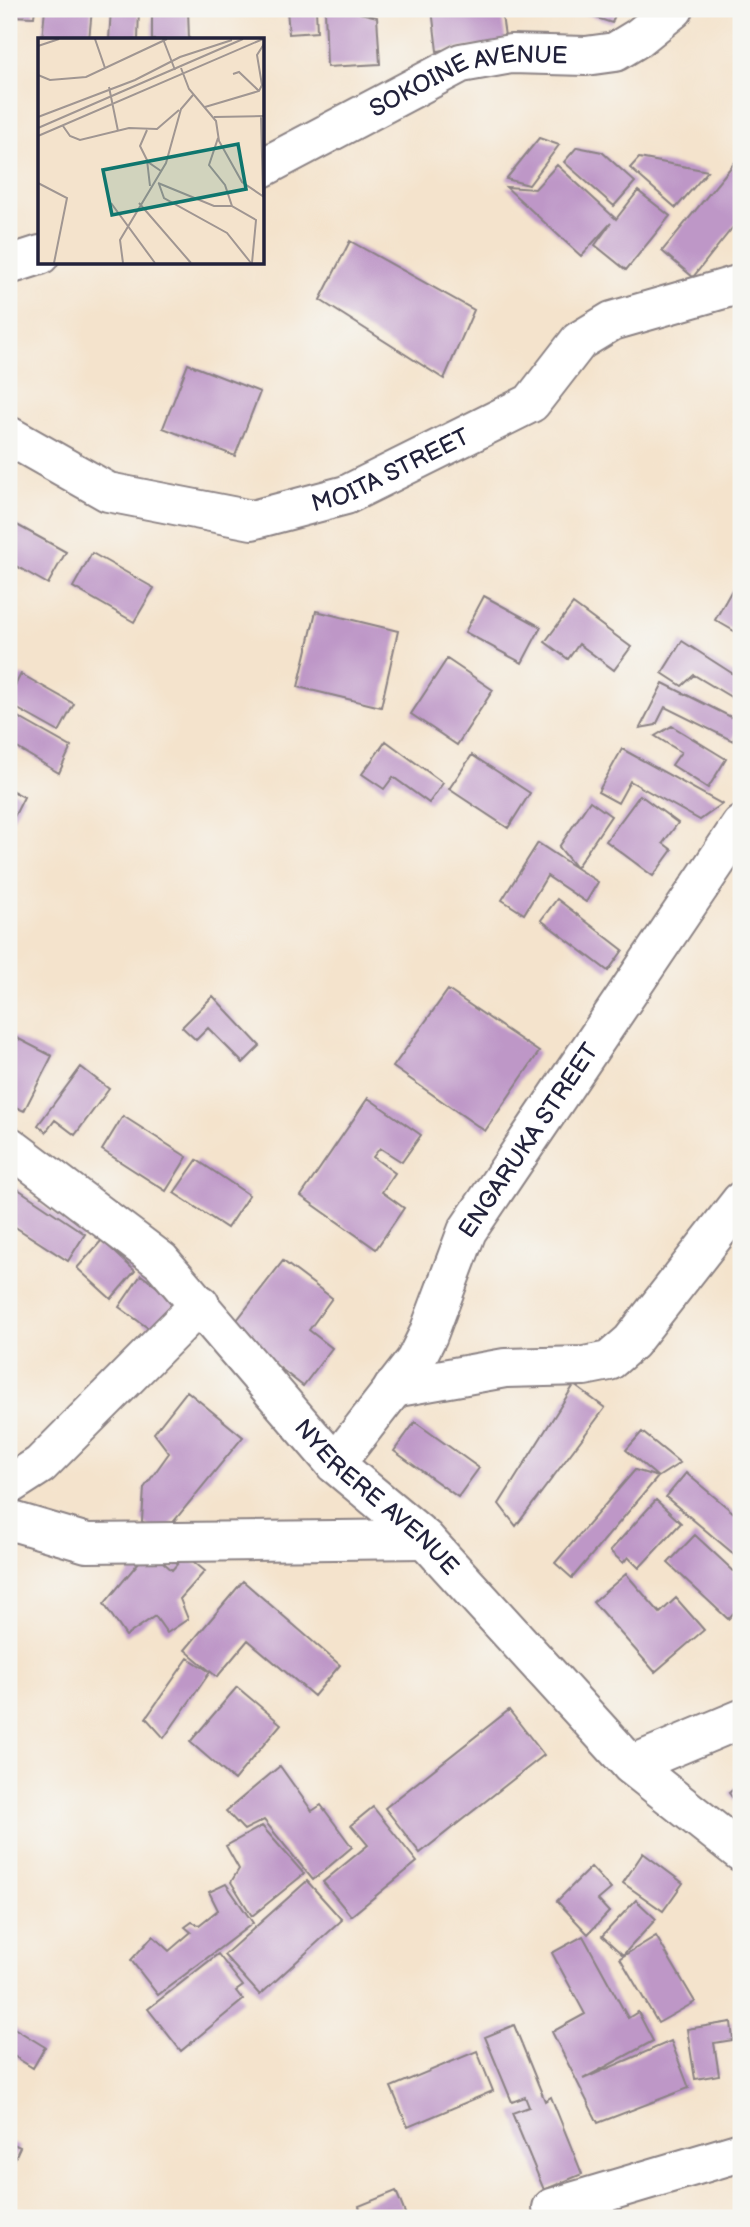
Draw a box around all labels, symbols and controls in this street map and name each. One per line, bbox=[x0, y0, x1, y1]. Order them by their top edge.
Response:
inset map bbox=[38, 38, 264, 264]
street label: SOKOINE AVENUE bbox=[364, 39, 568, 123]
street label: MOITA STREET bbox=[308, 421, 474, 518]
street label: ENGARUKA STREET bbox=[452, 1037, 605, 1243]
street label: NYERERE AVENUE bbox=[289, 1413, 465, 1581]

